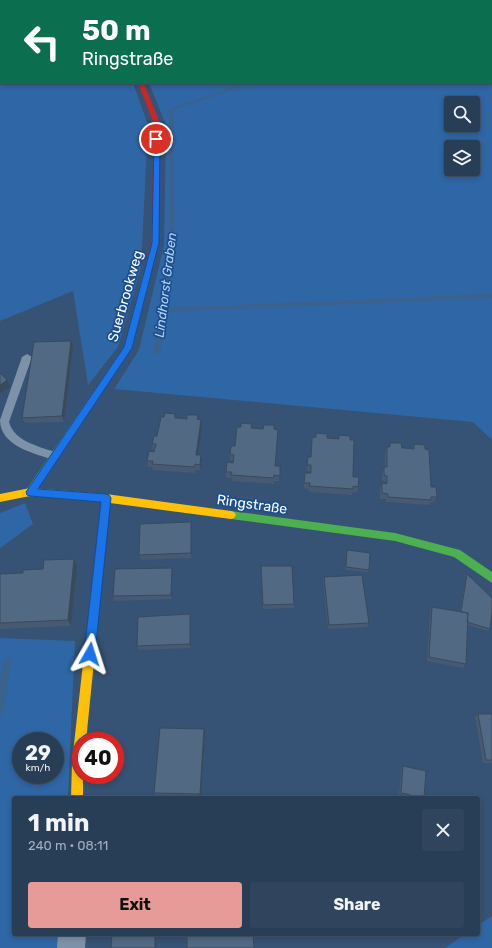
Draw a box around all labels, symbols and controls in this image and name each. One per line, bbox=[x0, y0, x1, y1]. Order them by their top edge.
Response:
text: 50 m bbox=[82, 14, 151, 47]
icon: left bbox=[16, 16, 68, 68]
text: Ringstraße bbox=[82, 48, 173, 70]
map controls bbox=[444, 96, 480, 176]
button: search bbox=[444, 96, 480, 132]
pin bbox=[139, 122, 173, 156]
icon: arrive bbox=[145, 128, 167, 150]
button: layers bbox=[444, 140, 480, 176]
water label: Lindhorst Graben bbox=[152, 232, 179, 338]
street label: Suerbrookweg bbox=[104, 248, 147, 344]
street label: Ringstraße bbox=[216, 491, 288, 518]
position arrow bbox=[69, 633, 111, 675]
speed limit sign: 40 bbox=[72, 732, 124, 784]
text: 29 bbox=[25, 741, 51, 765]
text: km/h bbox=[26, 762, 50, 774]
text: 1 min bbox=[28, 809, 89, 837]
button: close bbox=[422, 809, 464, 851]
text: 240 m · 08:11 bbox=[28, 838, 108, 853]
button: Exit bbox=[28, 882, 242, 928]
button: Share bbox=[250, 882, 464, 928]

